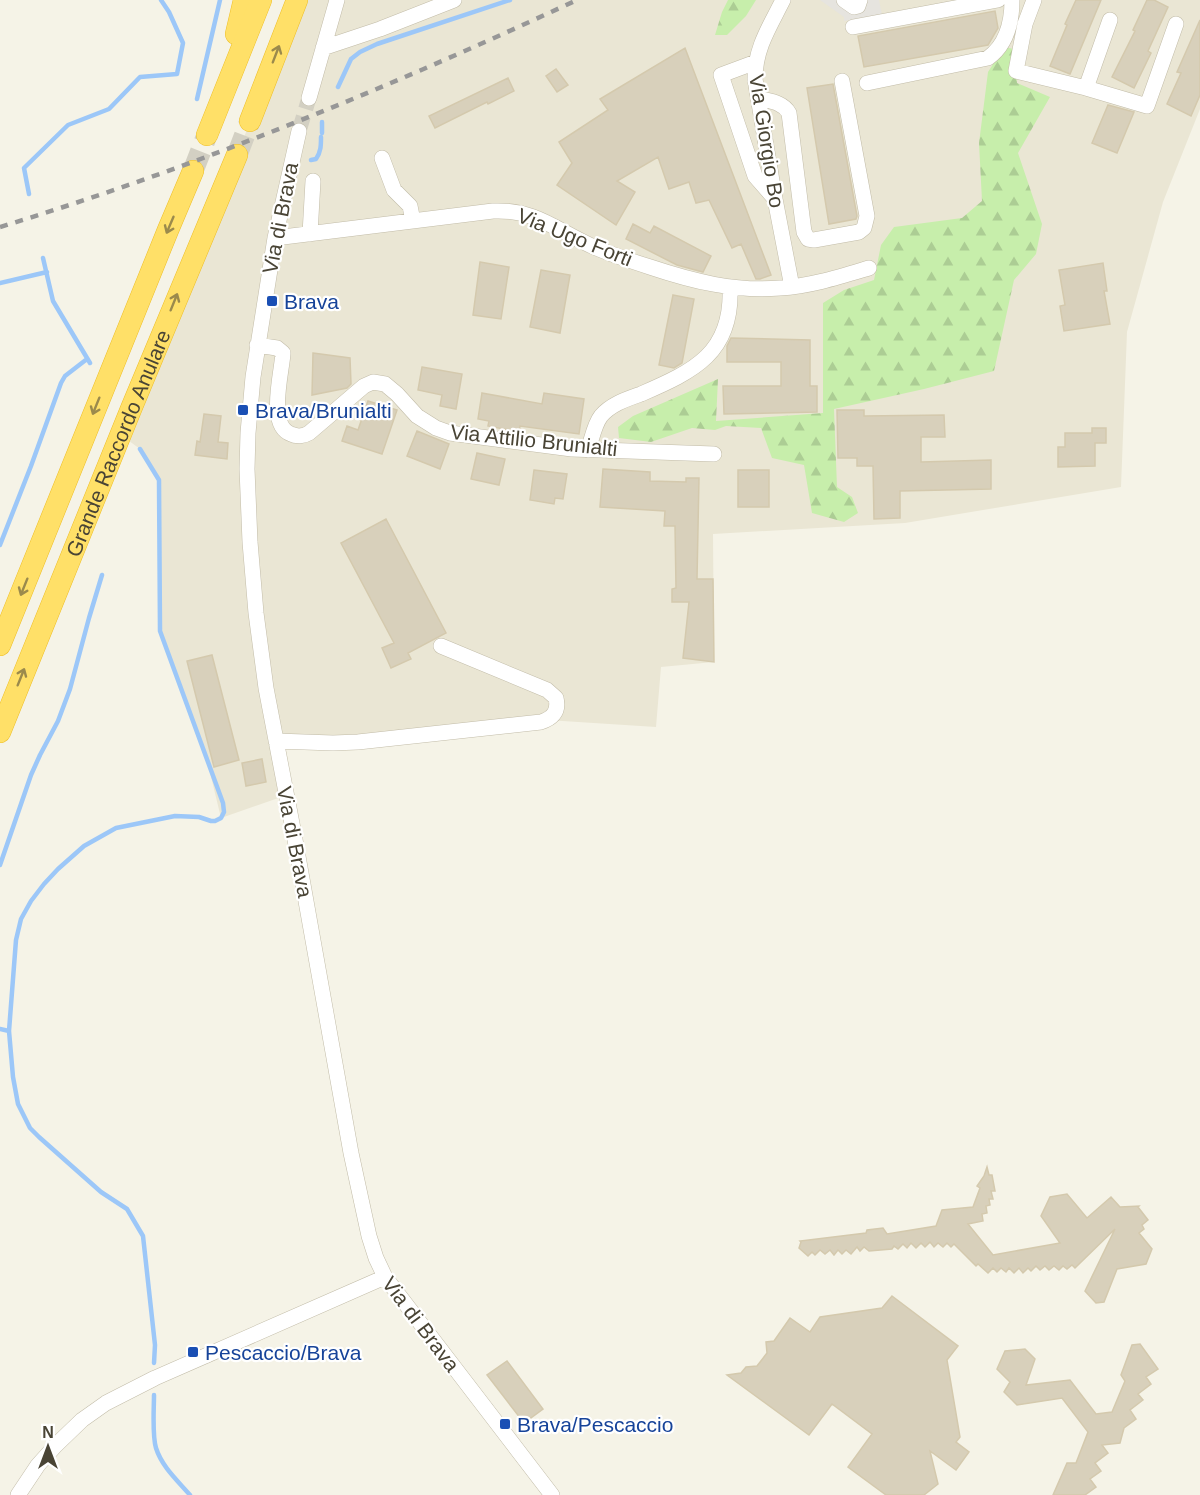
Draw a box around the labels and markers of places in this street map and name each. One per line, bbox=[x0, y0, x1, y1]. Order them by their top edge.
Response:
place label: Brava bbox=[284, 290, 339, 313]
marker: Brava bbox=[265, 294, 279, 308]
place label: Brava/Brunialti bbox=[255, 399, 392, 422]
marker: Brava/Brunialti bbox=[236, 403, 250, 417]
place label: Pescaccio/Brava bbox=[205, 1341, 362, 1364]
marker: Pescaccio/Brava bbox=[186, 1345, 200, 1359]
place label: Brava/Pescaccio bbox=[517, 1413, 673, 1436]
marker: Brava/Pescaccio bbox=[498, 1417, 512, 1431]

